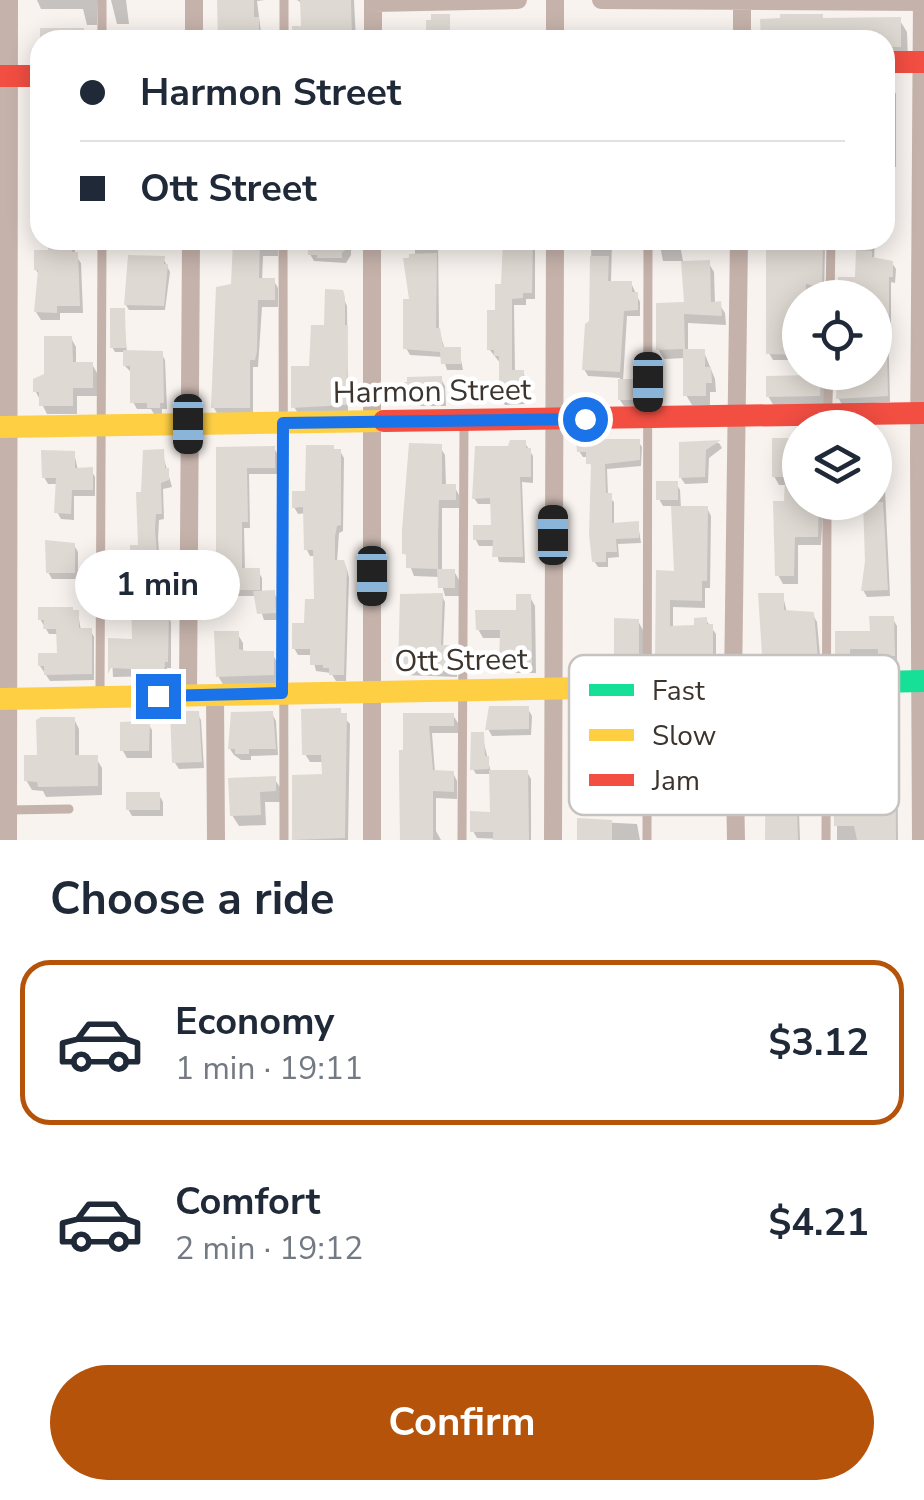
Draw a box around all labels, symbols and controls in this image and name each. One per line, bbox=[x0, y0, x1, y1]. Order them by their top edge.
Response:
text: Harmon Street bbox=[140, 67, 401, 118]
text: Ott Street bbox=[140, 163, 317, 214]
map controls bbox=[782, 280, 892, 520]
button: locate bbox=[782, 280, 892, 390]
car bbox=[633, 352, 663, 412]
street label: Harmon Street bbox=[332, 369, 532, 414]
car bbox=[173, 394, 203, 454]
route start bbox=[563, 397, 608, 442]
button: layers bbox=[782, 410, 892, 520]
car bbox=[538, 505, 568, 565]
car bbox=[357, 546, 387, 606]
callout: 1 min bbox=[76, 551, 240, 621]
text: 1 min bbox=[116, 563, 199, 606]
street label: Ott Street bbox=[394, 639, 528, 682]
legend bbox=[569, 655, 899, 815]
text: Fast bbox=[652, 672, 705, 710]
route end bbox=[136, 674, 181, 719]
text: Slow bbox=[652, 717, 716, 755]
text: Jam bbox=[651, 762, 700, 800]
text: Choose a ride bbox=[50, 869, 335, 930]
text: Economy bbox=[175, 996, 334, 1047]
icon: car bbox=[55, 998, 145, 1088]
text: $3.12 bbox=[768, 1017, 869, 1068]
text: 1 min · 19:11 bbox=[175, 1047, 363, 1090]
text: Comfort bbox=[175, 1176, 320, 1227]
icon: car bbox=[55, 1178, 145, 1268]
text: $4.21 bbox=[768, 1197, 869, 1248]
text: 2 min · 19:12 bbox=[175, 1227, 363, 1270]
button: Confirm bbox=[50, 1365, 874, 1480]

